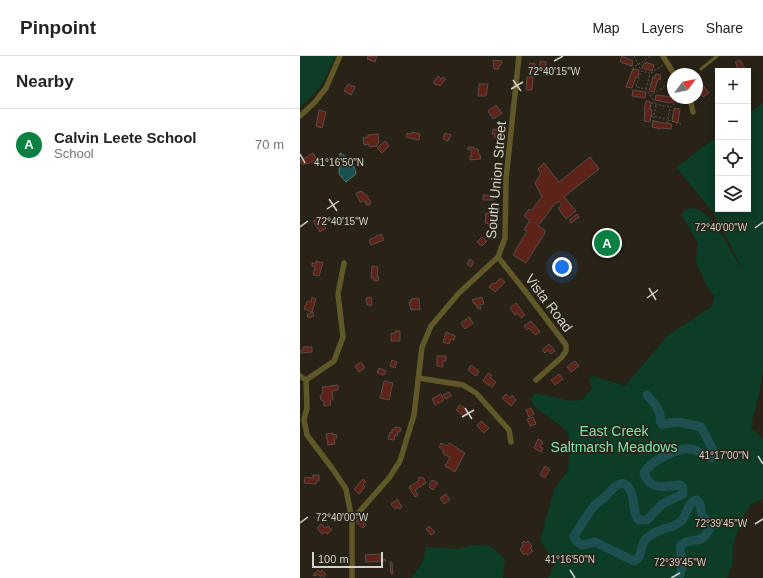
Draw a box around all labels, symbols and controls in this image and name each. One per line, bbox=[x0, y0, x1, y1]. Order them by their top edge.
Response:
text: Pinpoint bbox=[20, 17, 96, 38]
text: Map bbox=[592, 20, 620, 36]
text: Layers bbox=[642, 20, 684, 36]
text: Share bbox=[706, 20, 743, 36]
text: 72°40'15"W bbox=[528, 66, 581, 77]
north arrow bbox=[667, 68, 703, 104]
map controls bbox=[715, 68, 751, 212]
button: + bbox=[715, 68, 751, 104]
text: Nearby bbox=[16, 72, 74, 91]
button: − bbox=[715, 104, 751, 140]
street label: South Union Street bbox=[483, 120, 509, 240]
text: Calvin Leete School bbox=[54, 129, 197, 146]
text: A bbox=[24, 137, 34, 152]
text: 70 m bbox=[255, 137, 284, 152]
button: locate bbox=[715, 140, 751, 176]
text: School bbox=[54, 146, 94, 161]
text: 41°16'50"N bbox=[314, 157, 364, 168]
button: layers bbox=[715, 176, 751, 212]
text: 72°40'15"W bbox=[316, 216, 369, 227]
text: 72°40'00"W bbox=[695, 222, 748, 233]
pin: A bbox=[594, 228, 620, 258]
your location bbox=[552, 257, 572, 277]
street label: Vista Road bbox=[522, 271, 576, 335]
park label: East Creek Saltmarsh Meadows bbox=[551, 423, 677, 455]
text: 41°17'00"N bbox=[699, 450, 749, 461]
text: 72°40'00"W bbox=[316, 512, 369, 523]
text: 72°39'45"W bbox=[695, 518, 748, 529]
scale bar bbox=[312, 550, 383, 569]
text: 100 m bbox=[318, 553, 349, 565]
text: 41°16'50"N bbox=[545, 554, 595, 565]
text: 72°39'45"W bbox=[654, 557, 707, 568]

